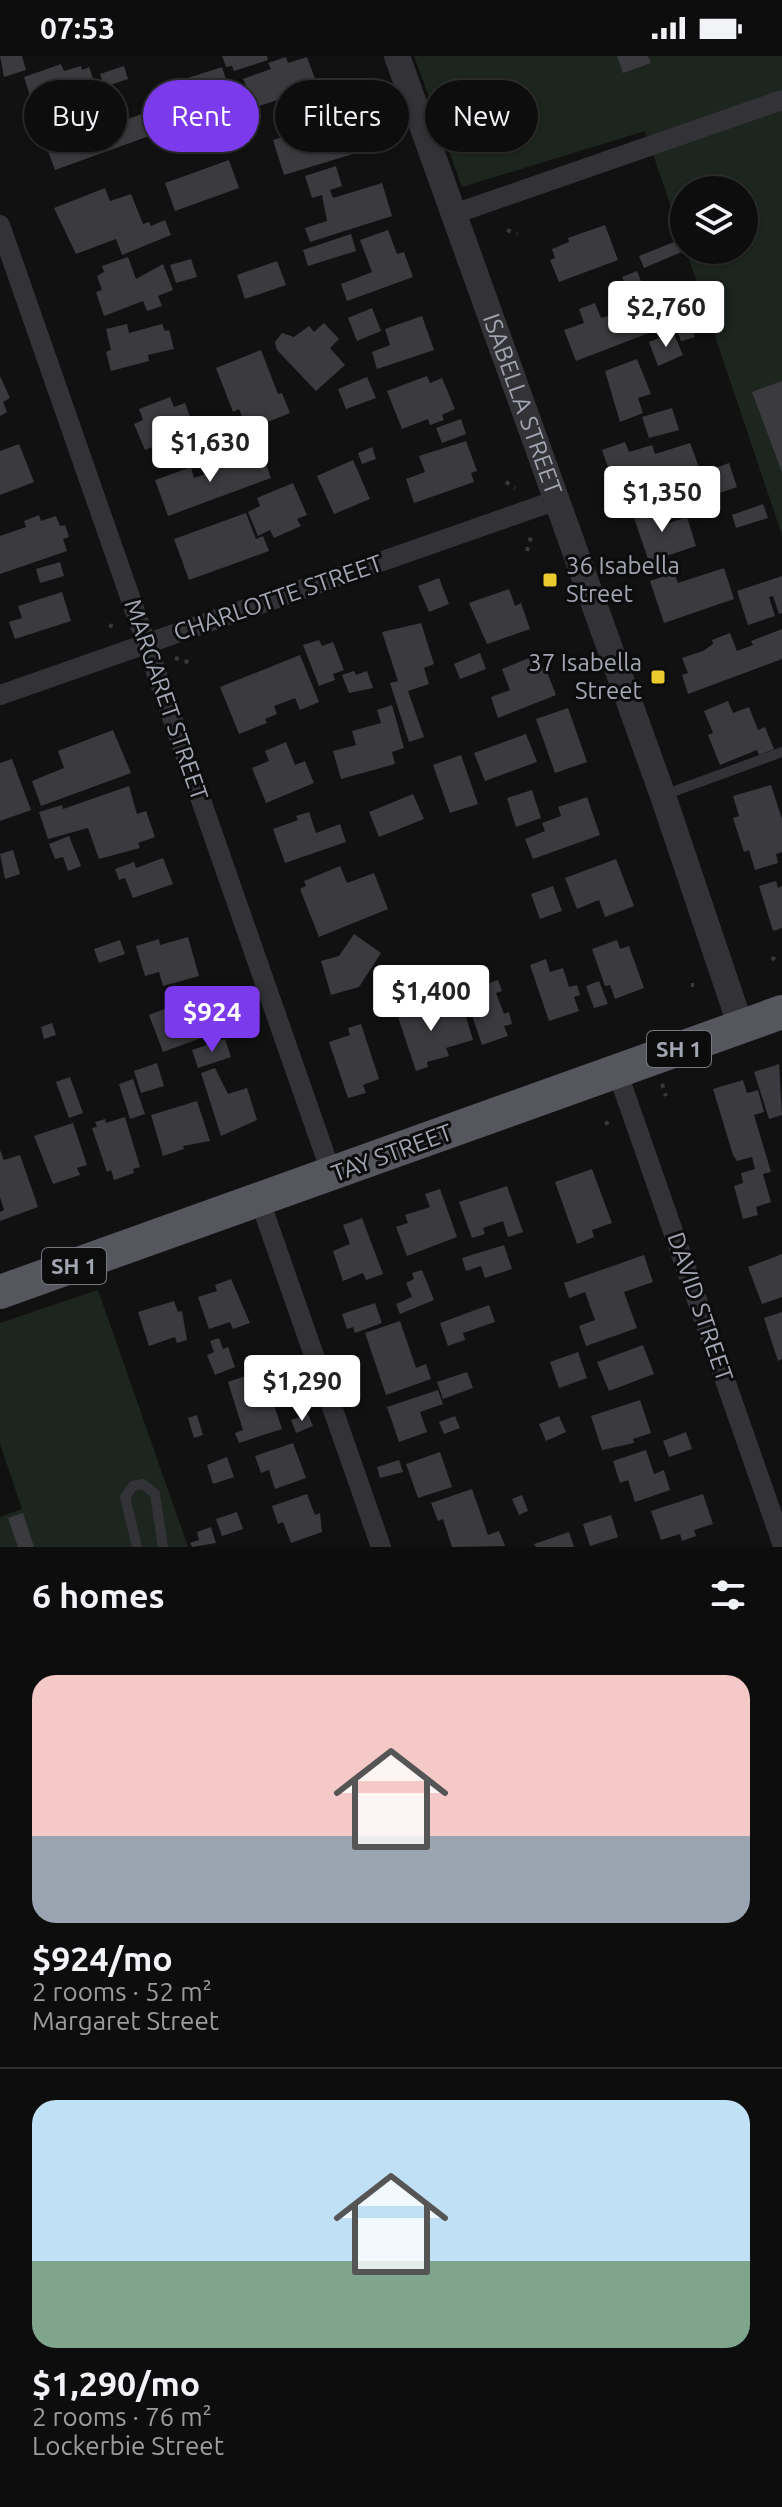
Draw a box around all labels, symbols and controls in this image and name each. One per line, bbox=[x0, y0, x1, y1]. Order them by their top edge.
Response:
text: 07:53 bbox=[40, 11, 115, 45]
chip: Buy bbox=[24, 80, 127, 152]
chip: Rent bbox=[143, 80, 259, 152]
chip: Filters bbox=[275, 80, 409, 152]
chip: New bbox=[425, 80, 538, 152]
map controls bbox=[670, 176, 758, 264]
button: layers bbox=[670, 176, 758, 264]
pin: $2,760 bbox=[601, 281, 731, 349]
text: $2,760 bbox=[626, 292, 706, 321]
street label: ISABELLA STREET bbox=[478, 310, 568, 498]
pin: $1,630 bbox=[145, 416, 275, 484]
text: $1,630 bbox=[170, 427, 250, 456]
pin: $1,350 bbox=[597, 466, 727, 534]
text: $1,350 bbox=[622, 477, 702, 506]
street label: CHARLOTTE STREET bbox=[170, 549, 386, 646]
place label: 36 Isabella Street bbox=[566, 552, 680, 607]
marker: 36 Isabella Street bbox=[541, 571, 559, 589]
street label: MARGARET STREET bbox=[119, 596, 214, 804]
place label: 37 Isabella Street bbox=[528, 649, 643, 704]
marker: 37 Isabella Street bbox=[649, 668, 667, 686]
pin: $1,400 bbox=[366, 965, 496, 1033]
text: $1,400 bbox=[391, 976, 471, 1005]
pin: $924 bbox=[165, 986, 259, 1054]
text: $924 bbox=[183, 997, 241, 1026]
road number: SH 1 bbox=[647, 1031, 711, 1067]
street label: TAY STREET bbox=[328, 1118, 456, 1187]
street label: DAVID STREET bbox=[662, 1229, 739, 1385]
road number: SH 1 bbox=[42, 1248, 106, 1284]
pin: $1,290 bbox=[237, 1355, 367, 1423]
text: $1,290 bbox=[262, 1366, 342, 1395]
icon: filters bbox=[706, 1573, 750, 1617]
text: 6 homes bbox=[32, 1576, 165, 1614]
icon: home bbox=[319, 1727, 463, 1871]
text: $924/mo bbox=[32, 1939, 173, 1977]
text: 2 rooms · 52 m² bbox=[32, 1977, 212, 2006]
text: Margaret Street bbox=[32, 2006, 219, 2035]
icon: home bbox=[319, 2152, 463, 2296]
text: $1,290/mo bbox=[32, 2364, 200, 2402]
text: 2 rooms · 76 m² bbox=[32, 2402, 212, 2431]
text: Lockerbie Street bbox=[32, 2431, 224, 2460]

